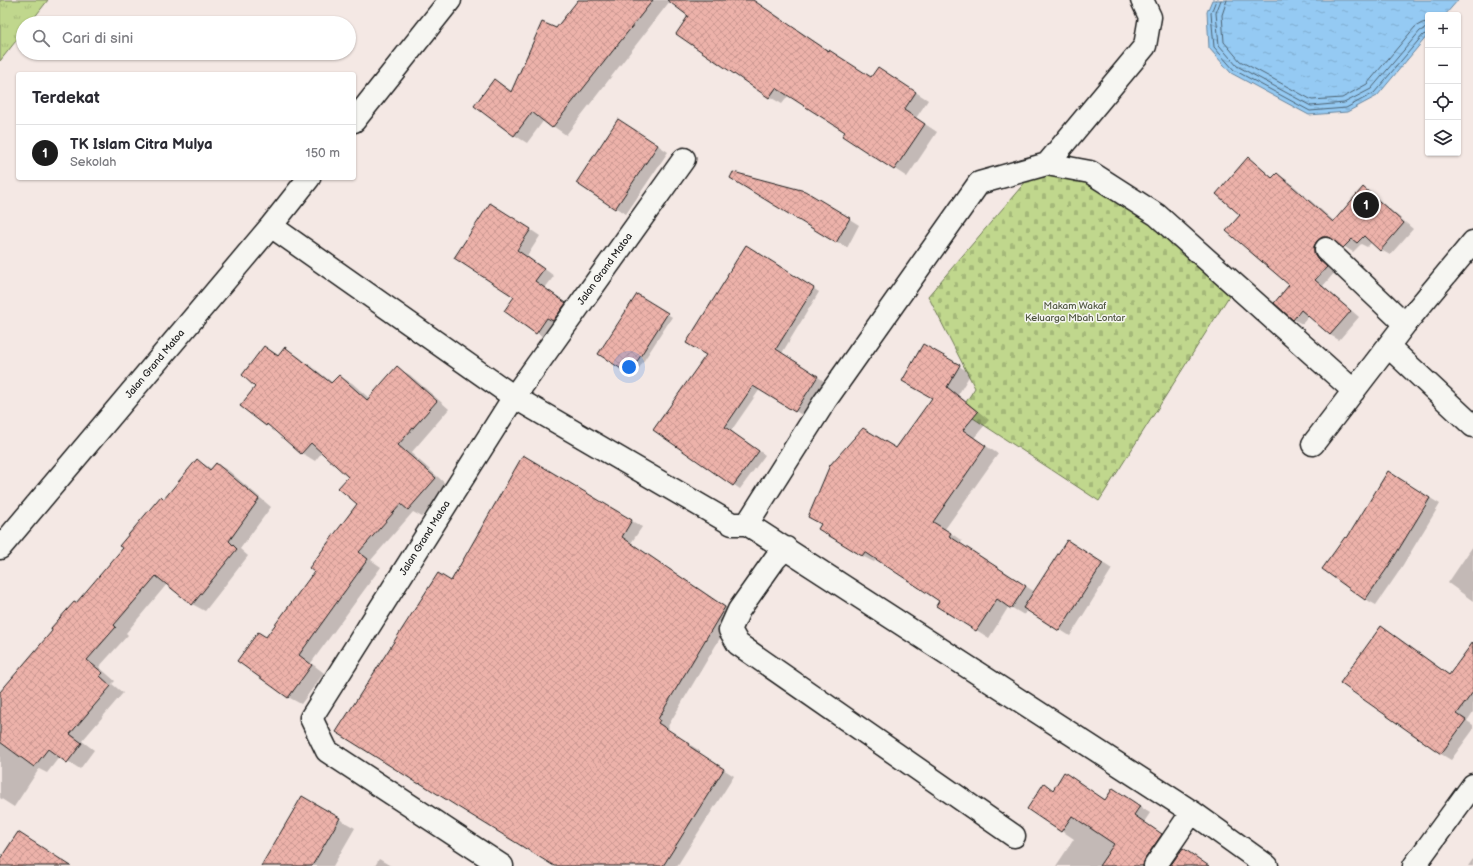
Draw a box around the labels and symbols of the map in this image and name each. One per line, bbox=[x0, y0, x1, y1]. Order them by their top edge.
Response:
pin: 1 bbox=[1353, 190, 1379, 220]
street label: Jalan Grand Matoa bbox=[575, 230, 635, 307]
park label: Makam Wakaf Keluarga Mbah Lontar bbox=[1025, 300, 1126, 324]
street label: Jalan Grand Matoa bbox=[123, 327, 187, 401]
your location bbox=[619, 357, 639, 377]
street label: Jalan Grand Matoa bbox=[397, 498, 453, 578]

